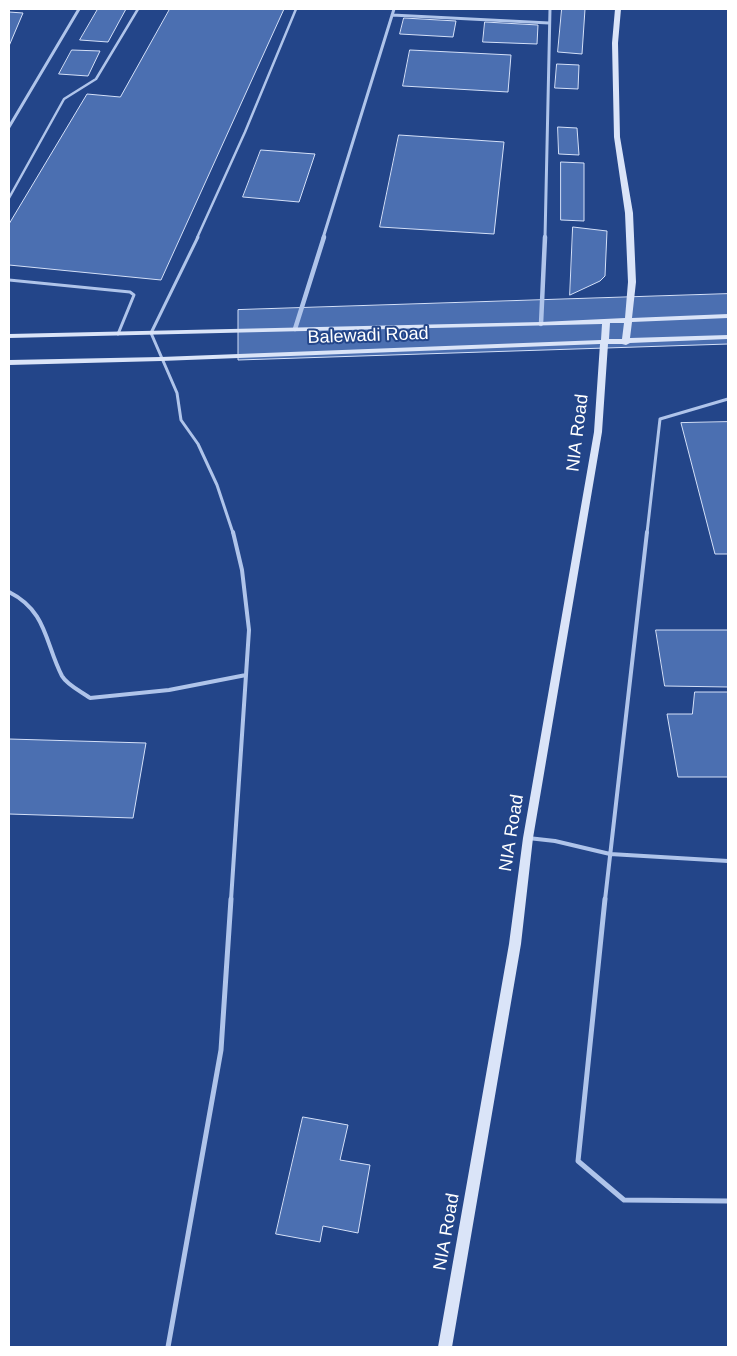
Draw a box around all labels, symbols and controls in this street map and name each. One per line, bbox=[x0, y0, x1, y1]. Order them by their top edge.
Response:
street label: Balewadi Road bbox=[307, 323, 429, 349]
street label: NIA Road bbox=[563, 393, 593, 473]
street label: NIA Road bbox=[495, 793, 529, 873]
street label: NIA Road bbox=[430, 1192, 464, 1272]

